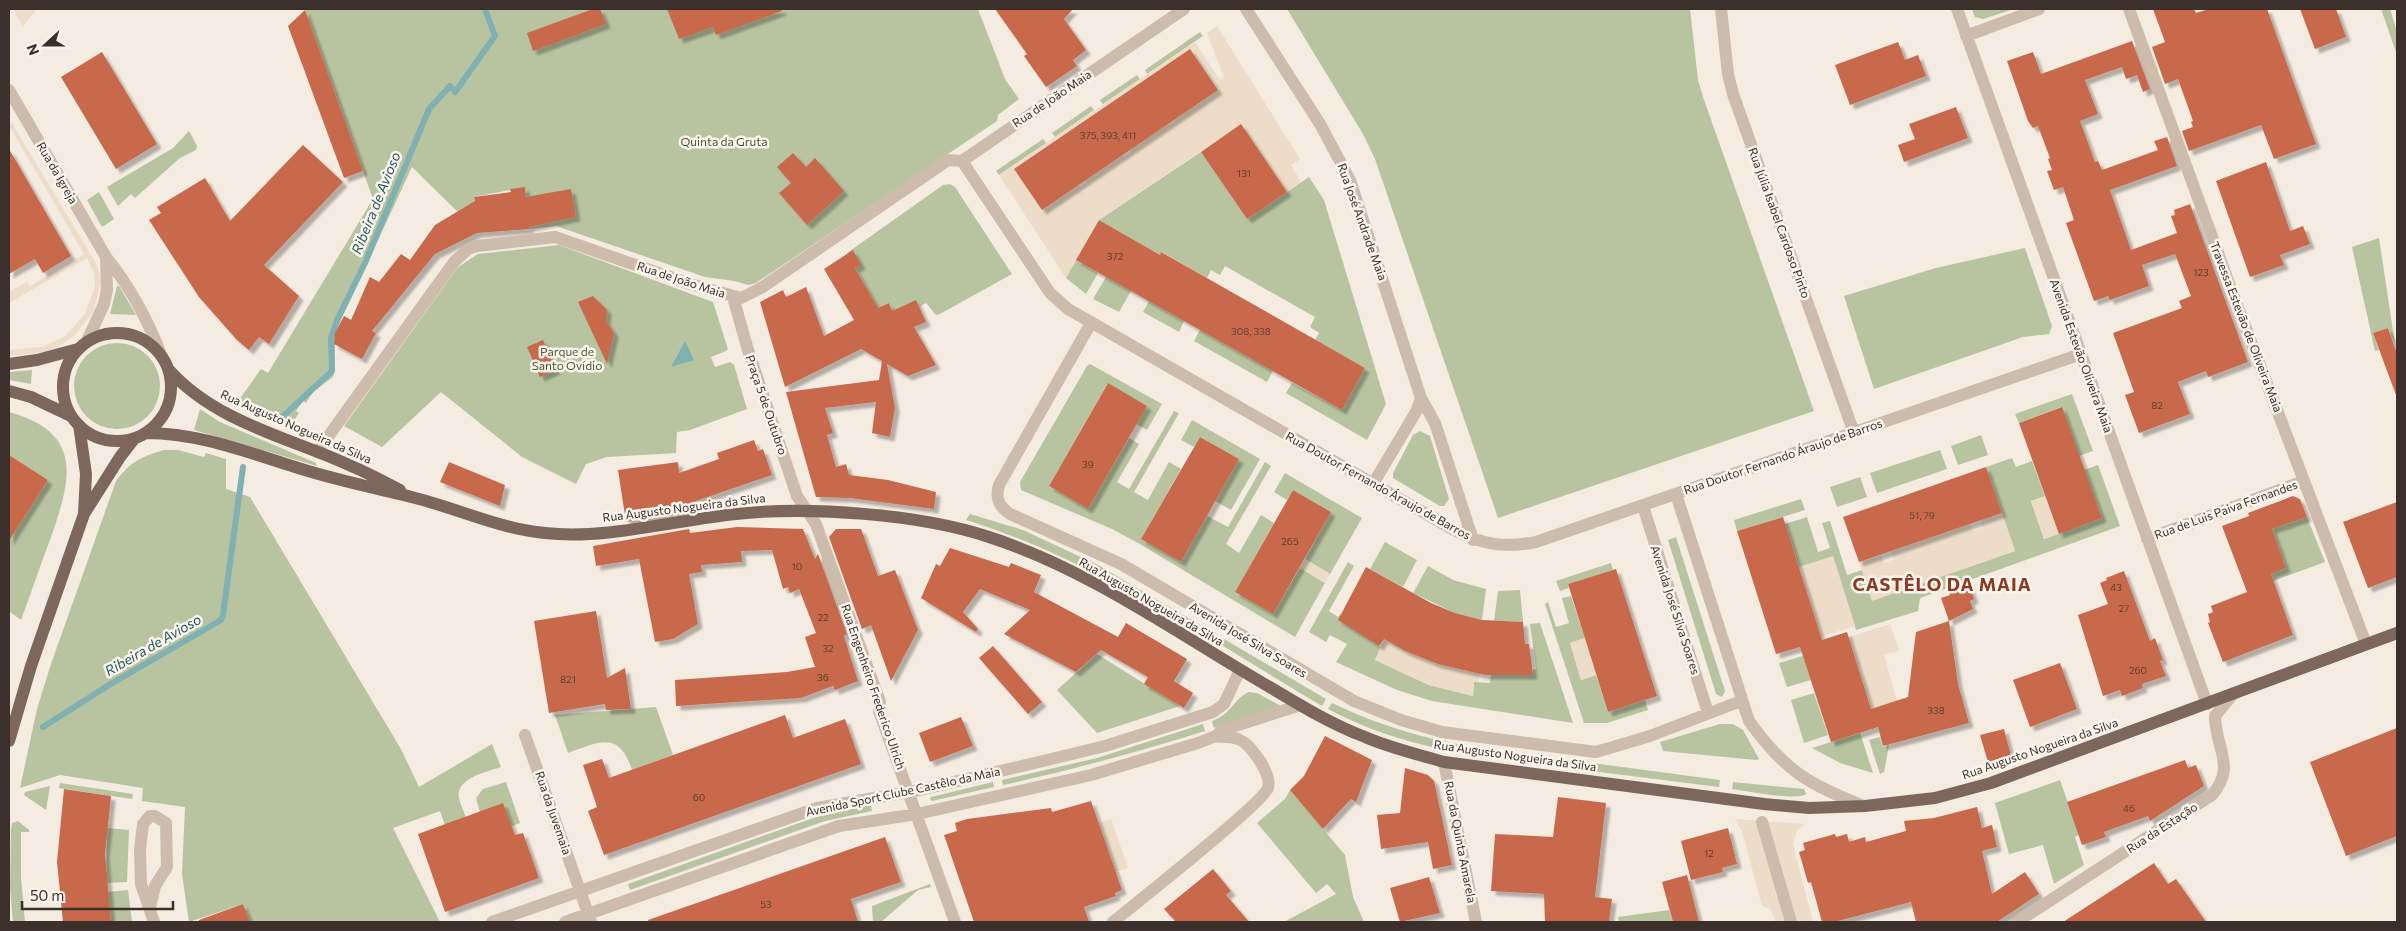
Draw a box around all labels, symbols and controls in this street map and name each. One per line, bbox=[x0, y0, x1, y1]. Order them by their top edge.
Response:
north arrow bbox=[20, 20, 70, 70]
text: N bbox=[23, 42, 42, 58]
street label: Rua de João Maia bbox=[1009, 67, 1094, 131]
house number: 375, 393, 411 bbox=[1080, 129, 1136, 141]
park label: Quinta da Gruta bbox=[681, 134, 767, 148]
street label: Rua da Igreja bbox=[35, 139, 81, 206]
street label: Rua Júlia Isabel Cardoso Pinto bbox=[1745, 145, 1814, 300]
water label: Ribeira de Avioso bbox=[347, 149, 404, 256]
street label: Rua José Andrade Maia bbox=[1334, 161, 1391, 282]
house number: 131 bbox=[1237, 167, 1251, 179]
street label: Travessa Estevão de Oliveira Maia bbox=[2208, 239, 2286, 414]
house number: 372 bbox=[1107, 250, 1124, 262]
street label: Rua de João Maia bbox=[635, 258, 727, 301]
house number: 123 bbox=[2193, 266, 2209, 278]
street label: Avenida Estevão Oliveira Maia bbox=[2048, 277, 2116, 434]
house number: 308, 338 bbox=[1231, 325, 1271, 337]
park label: Parque de Santo Ovídio bbox=[532, 344, 602, 372]
street label: Praça 5 de Outubro bbox=[743, 353, 791, 456]
street label: Rua Augusto Nogueira da Silva bbox=[219, 386, 374, 466]
house number: 82 bbox=[2151, 399, 2163, 411]
street label: Rua Doutor Fernando Áraujo de Barros bbox=[1682, 415, 1884, 497]
street label: Rua Doutor Fernando Áraujo de Barros bbox=[1284, 428, 1473, 542]
house number: 39 bbox=[1082, 458, 1094, 470]
street label: Rua de Luis Paiva Fernandes bbox=[2152, 477, 2299, 541]
street label: Rua Augusto Nogueira da Silva bbox=[602, 490, 766, 524]
house number: 51, 79 bbox=[1909, 509, 1935, 521]
house number: 265 bbox=[1281, 535, 1299, 547]
street label: Avenida José Silva Soares bbox=[1648, 543, 1703, 676]
street label: Rua Augusto Nogueira da Silva bbox=[1077, 554, 1226, 648]
house number: 10 bbox=[792, 560, 802, 572]
district label: CASTÊLO DA MAIA bbox=[1852, 573, 2032, 595]
house number: 43 bbox=[2110, 581, 2122, 593]
street label: Avenida José Silva Soares bbox=[1187, 598, 1310, 681]
street label: Rua Engenheiro Frederico Ulrich bbox=[839, 602, 909, 771]
house number: 27 bbox=[2119, 602, 2129, 614]
water label: Ribeira de Avioso bbox=[102, 610, 204, 679]
house number: 22 bbox=[817, 611, 829, 623]
house number: 32 bbox=[822, 642, 834, 654]
house number: 260 bbox=[2129, 664, 2147, 676]
house number: 36 bbox=[817, 671, 829, 683]
house number: 821 bbox=[560, 673, 576, 685]
house number: 338 bbox=[1927, 704, 1945, 716]
street label: Rua Augusto Nogueira da Silva bbox=[1960, 715, 2120, 781]
street label: Rua Augusto Nogueira da Silva bbox=[1433, 737, 1597, 773]
street label: Avenida Sport Clube Castêlo da Maia bbox=[804, 764, 1001, 819]
street label: Rua da Juvemaia bbox=[532, 769, 575, 857]
street label: Rua da Quinta Amarela bbox=[1442, 780, 1480, 904]
house number: 60 bbox=[693, 791, 705, 803]
street label: Rua da Estação bbox=[2123, 799, 2200, 855]
house number: 46 bbox=[2123, 802, 2135, 814]
house number: 12 bbox=[1704, 847, 1714, 859]
scale bar bbox=[22, 878, 174, 910]
text: 50 m bbox=[30, 886, 64, 904]
house number: 53 bbox=[760, 898, 772, 910]

